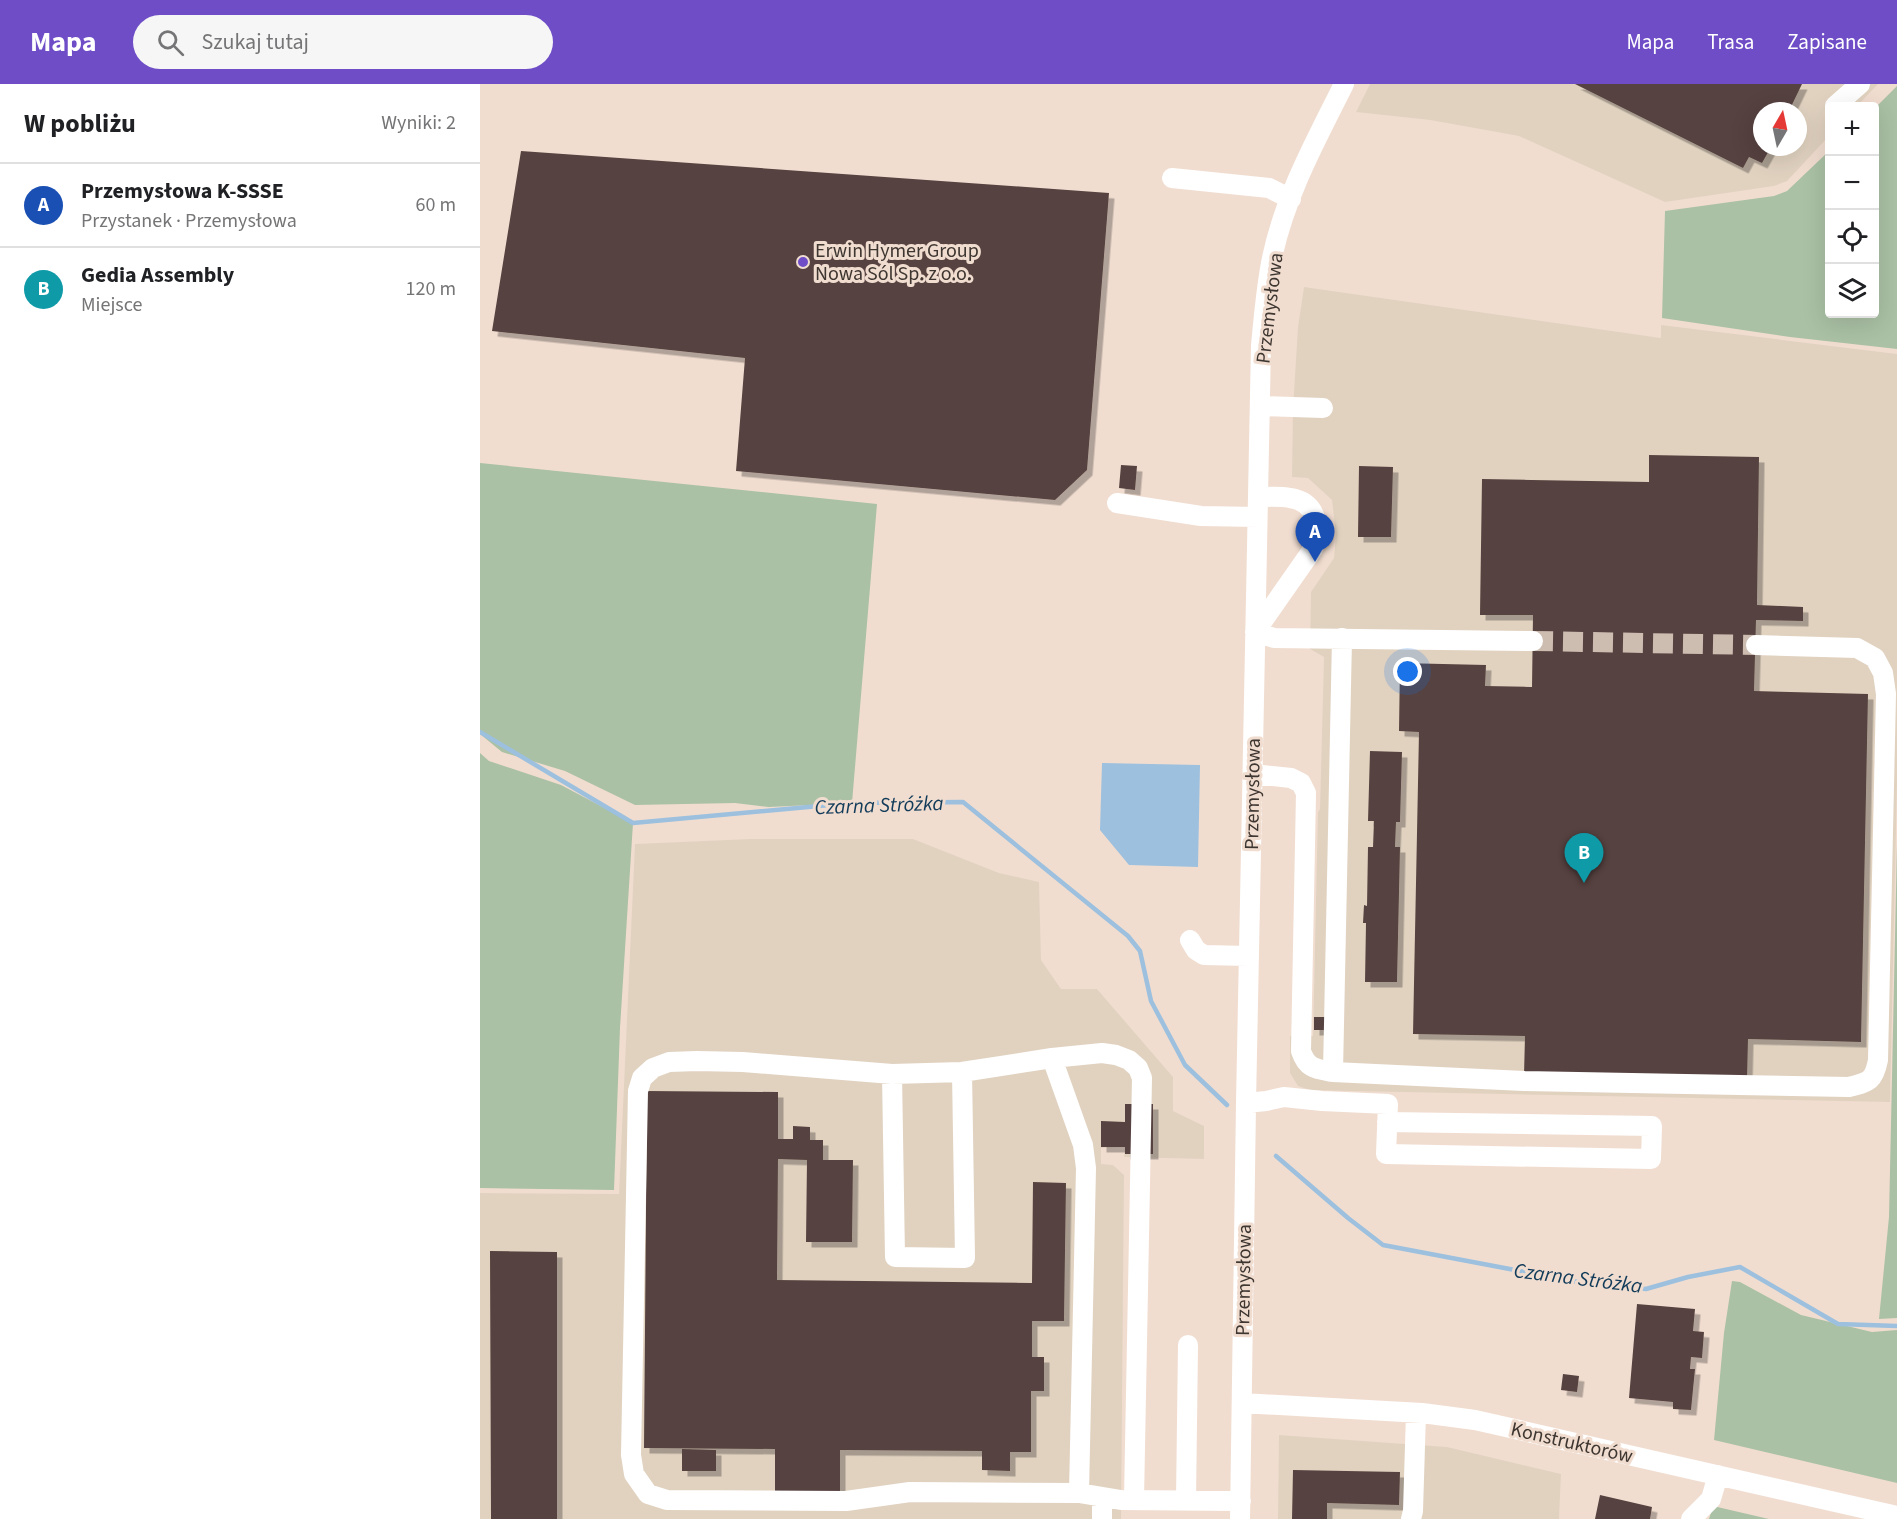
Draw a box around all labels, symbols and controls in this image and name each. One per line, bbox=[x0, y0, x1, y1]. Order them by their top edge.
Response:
search box bbox=[133, 15, 553, 69]
text: Mapa bbox=[30, 22, 97, 62]
icon: search bbox=[154, 26, 187, 59]
text: Szukaj tutaj bbox=[202, 26, 309, 58]
text: Mapa bbox=[1626, 27, 1674, 57]
text: Trasa bbox=[1707, 27, 1754, 57]
text: Zapisane bbox=[1787, 27, 1867, 57]
north arrow bbox=[1753, 102, 1807, 156]
map controls bbox=[1825, 102, 1879, 318]
button: + bbox=[1825, 102, 1879, 156]
text: W pobliżu bbox=[24, 105, 136, 142]
text: Wyniki: 2 bbox=[381, 109, 456, 137]
button: − bbox=[1825, 156, 1879, 210]
text: Przemysłowa K-SSSE bbox=[81, 175, 284, 207]
text: A bbox=[38, 191, 49, 219]
text: 60 m bbox=[416, 191, 456, 219]
text: Przystanek · Przemysłowa bbox=[81, 207, 297, 235]
button: locate bbox=[1825, 210, 1879, 264]
place label: Erwin Hymer Group Nowa Sól Sp. z o.o. bbox=[815, 237, 979, 288]
street label: Przemysłowa bbox=[1249, 251, 1291, 365]
marker: Erwin Hymer Group Nowa Sól Sp. z o.o. bbox=[796, 255, 810, 269]
text: Gedia Assembly bbox=[81, 259, 234, 291]
button: layers bbox=[1825, 264, 1879, 318]
text: B bbox=[37, 275, 50, 303]
text: 120 m bbox=[406, 275, 456, 303]
text: Miejsce bbox=[81, 291, 142, 319]
pin: A bbox=[1296, 512, 1334, 562]
your location bbox=[1393, 657, 1422, 686]
street label: Przemysłowa bbox=[1238, 738, 1268, 850]
water label: Czarna Stróżka bbox=[814, 788, 944, 822]
pin: B bbox=[1564, 834, 1604, 883]
street label: Przemysłowa bbox=[1229, 1224, 1259, 1336]
water label: Czarna Stróżka bbox=[1512, 1255, 1644, 1301]
street label: Konstruktorów bbox=[1508, 1415, 1636, 1471]

